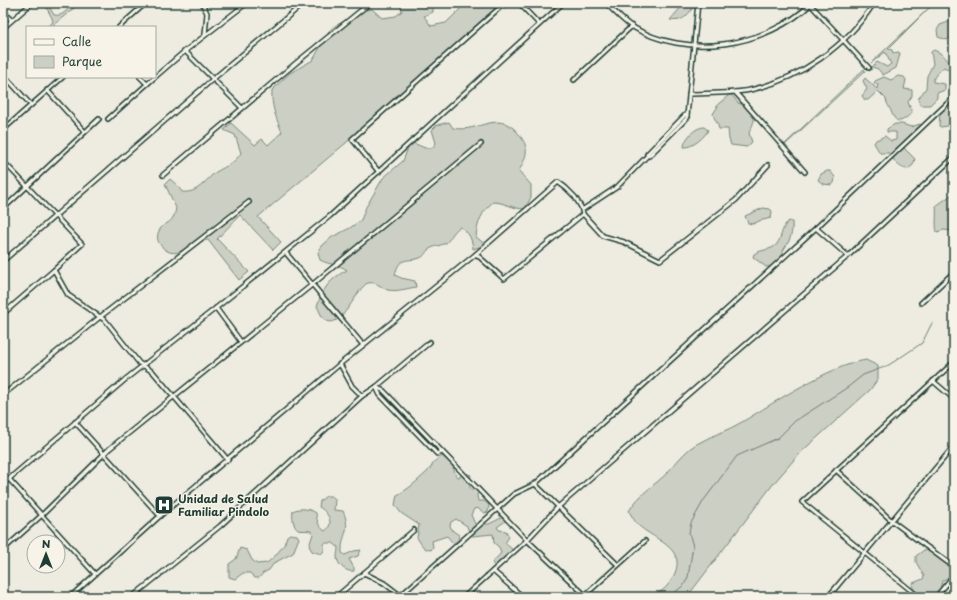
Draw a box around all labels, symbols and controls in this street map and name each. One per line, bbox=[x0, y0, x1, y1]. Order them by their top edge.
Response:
legend bbox=[26, 26, 156, 78]
text: Calle bbox=[62, 32, 92, 50]
text: Parque bbox=[62, 52, 102, 70]
place label: Unidad de Salud Familiar Pindolo bbox=[178, 490, 270, 520]
hospital icon: Unidad de Salud Familiar Pindolo bbox=[153, 494, 175, 516]
north arrow bbox=[26, 534, 66, 574]
text: N bbox=[42, 535, 51, 552]

